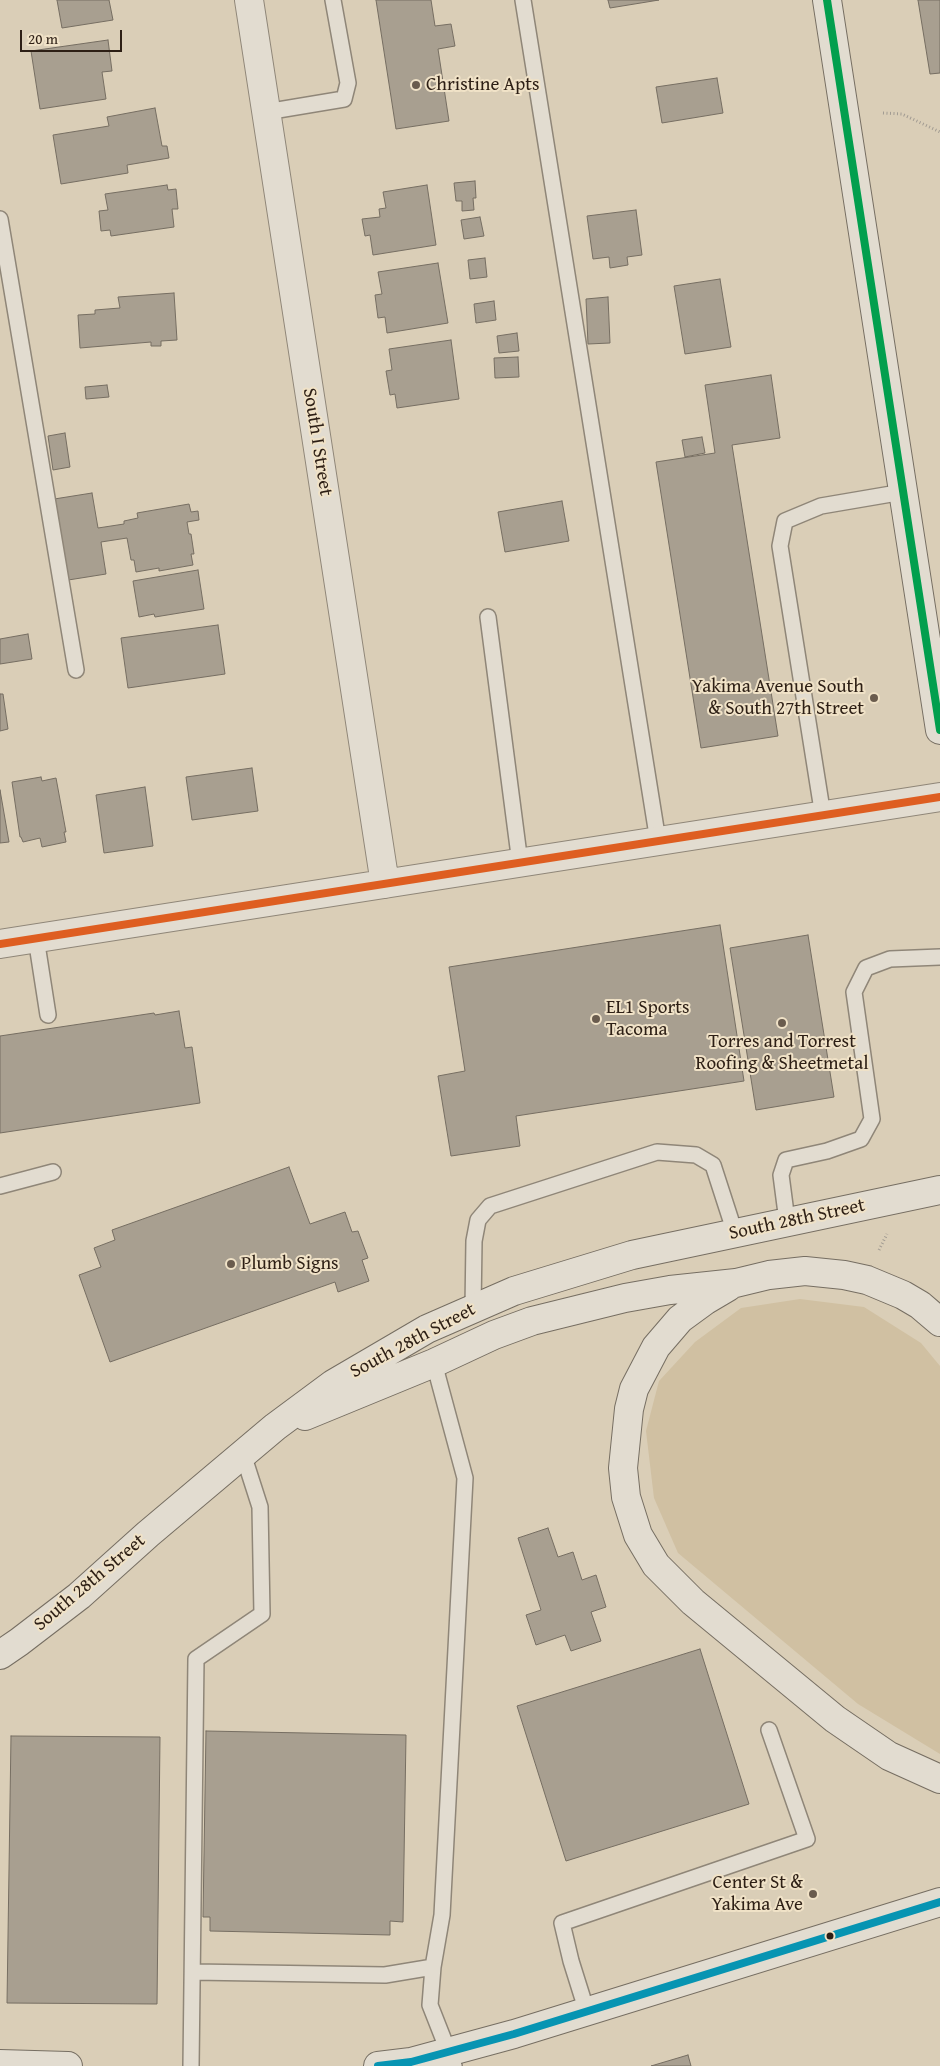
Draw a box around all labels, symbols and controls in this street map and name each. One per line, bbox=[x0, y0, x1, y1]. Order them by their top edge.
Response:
scale bar bbox=[22, 20, 125, 52]
text: 20 m bbox=[28, 28, 58, 49]
place label: Christine Apts bbox=[426, 74, 540, 96]
marker: Christine Apts bbox=[410, 79, 422, 91]
street label: South I Street bbox=[297, 386, 337, 498]
place label: Yakima Avenue South & South 27th Street bbox=[692, 676, 864, 720]
marker: Yakima Avenue South & South 27th Street bbox=[868, 692, 880, 704]
place label: EL1 Sports Tacoma bbox=[606, 997, 690, 1041]
marker: EL1 Sports Tacoma bbox=[590, 1013, 602, 1025]
marker: Torres and Torrest Roofing & Sheetmetal bbox=[776, 1017, 788, 1029]
place label: Torres and Torrest Roofing & Sheetmetal bbox=[695, 1031, 869, 1075]
street label: South 28th Street bbox=[727, 1194, 867, 1246]
place label: Plumb Signs bbox=[241, 1253, 339, 1275]
marker: Plumb Signs bbox=[225, 1258, 237, 1270]
street label: South 28th Street bbox=[346, 1298, 480, 1384]
street label: South 28th Street bbox=[30, 1530, 150, 1636]
place label: Center St & Yakima Ave bbox=[712, 1872, 803, 1916]
marker: Center St & Yakima Ave bbox=[807, 1888, 819, 1900]
unlabelled marker bbox=[825, 1931, 835, 1941]

